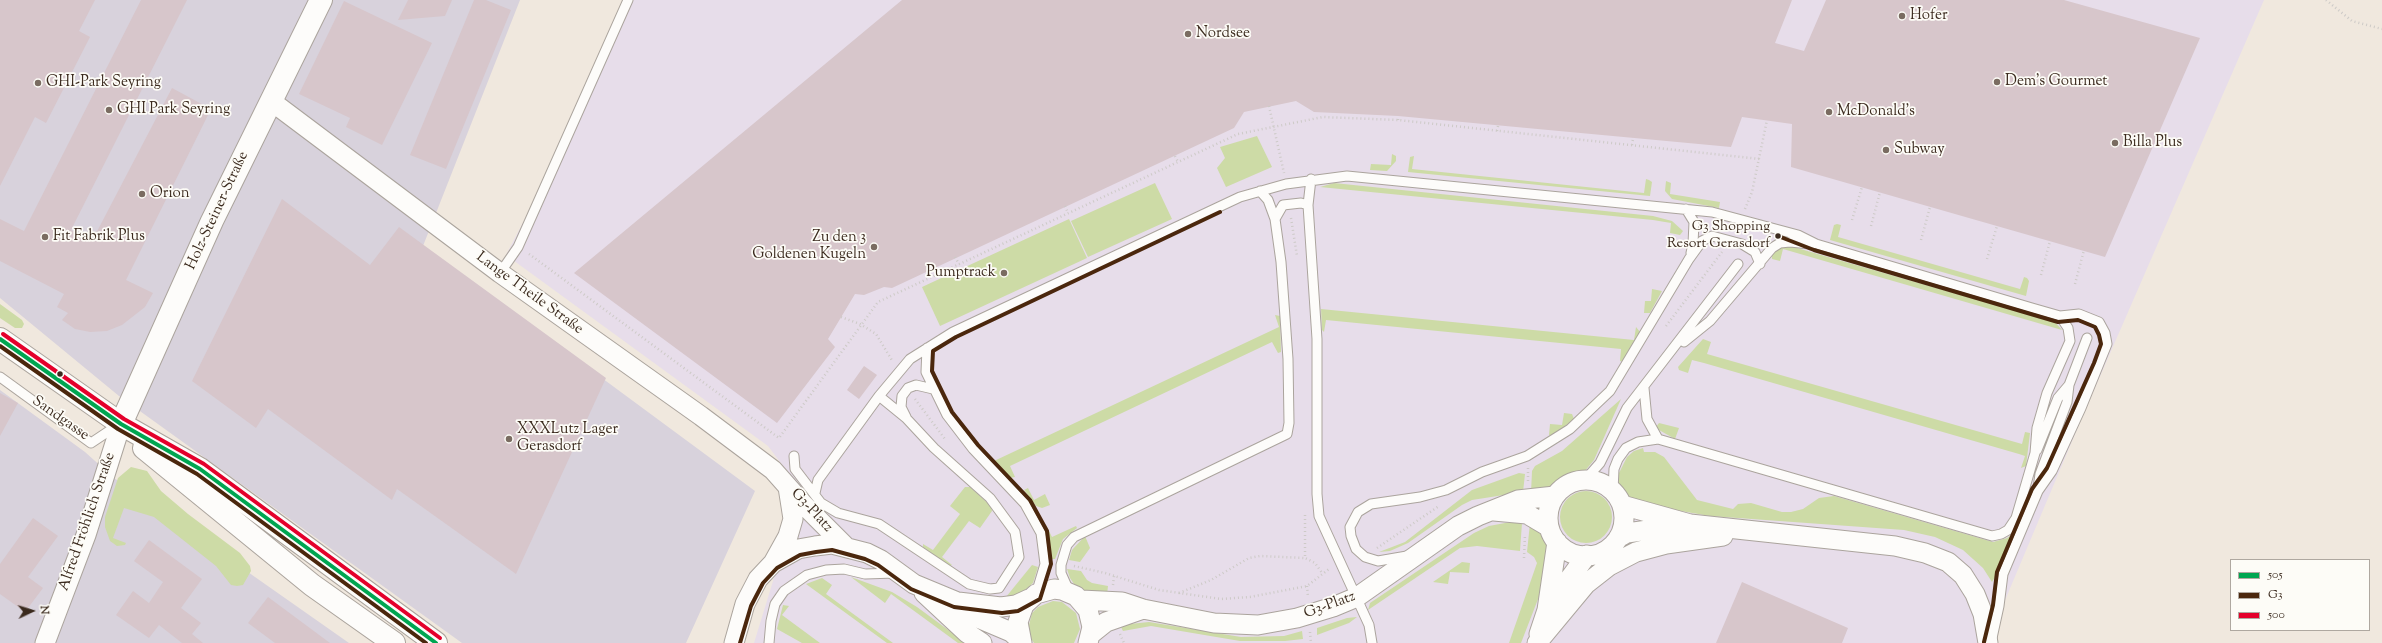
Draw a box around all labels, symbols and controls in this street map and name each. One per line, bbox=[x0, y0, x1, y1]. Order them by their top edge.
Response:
place label: Hofer bbox=[1910, 7, 1948, 25]
marker: Hofer bbox=[1897, 11, 1907, 21]
place label: Nordsee bbox=[1196, 25, 1250, 43]
marker: Nordsee bbox=[1183, 29, 1193, 39]
place label: Dem's Gourmet bbox=[2005, 73, 2107, 91]
place label: GHI-Park Seyring bbox=[46, 74, 161, 92]
marker: Dem's Gourmet bbox=[1992, 77, 2002, 87]
marker: GHI-Park Seyring bbox=[33, 78, 43, 88]
place label: GHI Park Seyring bbox=[117, 101, 230, 119]
place label: McDonald's bbox=[1837, 103, 1915, 121]
marker: GHI Park Seyring bbox=[104, 105, 114, 115]
marker: McDonald's bbox=[1824, 107, 1834, 117]
place label: Billa Plus bbox=[2123, 134, 2182, 152]
marker: Billa Plus bbox=[2110, 138, 2120, 148]
place label: Subway bbox=[1894, 141, 1945, 159]
marker: Subway bbox=[1881, 145, 1891, 155]
street label: Holz-Steiner-Straße bbox=[183, 149, 253, 273]
place label: Orion bbox=[150, 185, 190, 203]
marker: Orion bbox=[137, 189, 147, 199]
place label: G3 Shopping Resort Gerasdorf bbox=[1667, 220, 1770, 252]
place label: Fit Fabrik Plus bbox=[53, 228, 145, 246]
place label: Zu den 3 Goldenen Kugeln bbox=[752, 229, 866, 264]
marker: G3 Shopping Resort Gerasdorf bbox=[1773, 231, 1783, 241]
marker: Fit Fabrik Plus bbox=[40, 232, 50, 242]
marker: Zu den 3 Goldenen Kugeln bbox=[869, 242, 879, 252]
street label: Lange Theile Straße bbox=[472, 249, 586, 339]
place label: Pumptrack bbox=[926, 264, 996, 282]
marker: Pumptrack bbox=[999, 268, 1009, 278]
unlabelled marker bbox=[55, 369, 65, 379]
street label: Sandgasse bbox=[28, 393, 92, 445]
place label: XXXLutz Lager Gerasdorf bbox=[517, 421, 618, 456]
marker: XXXLutz Lager Gerasdorf bbox=[504, 434, 514, 444]
street label: Alfred Fröhlich Straße bbox=[56, 450, 120, 594]
street label: G3-Platz bbox=[786, 485, 836, 537]
legend bbox=[2230, 559, 2370, 631]
text: 505 bbox=[2268, 566, 2283, 584]
text: G3 bbox=[2268, 586, 2283, 604]
street label: G3-Platz bbox=[1302, 588, 1358, 624]
north arrow bbox=[12, 591, 52, 631]
text: N bbox=[36, 605, 52, 615]
text: 500 bbox=[2268, 606, 2285, 624]

